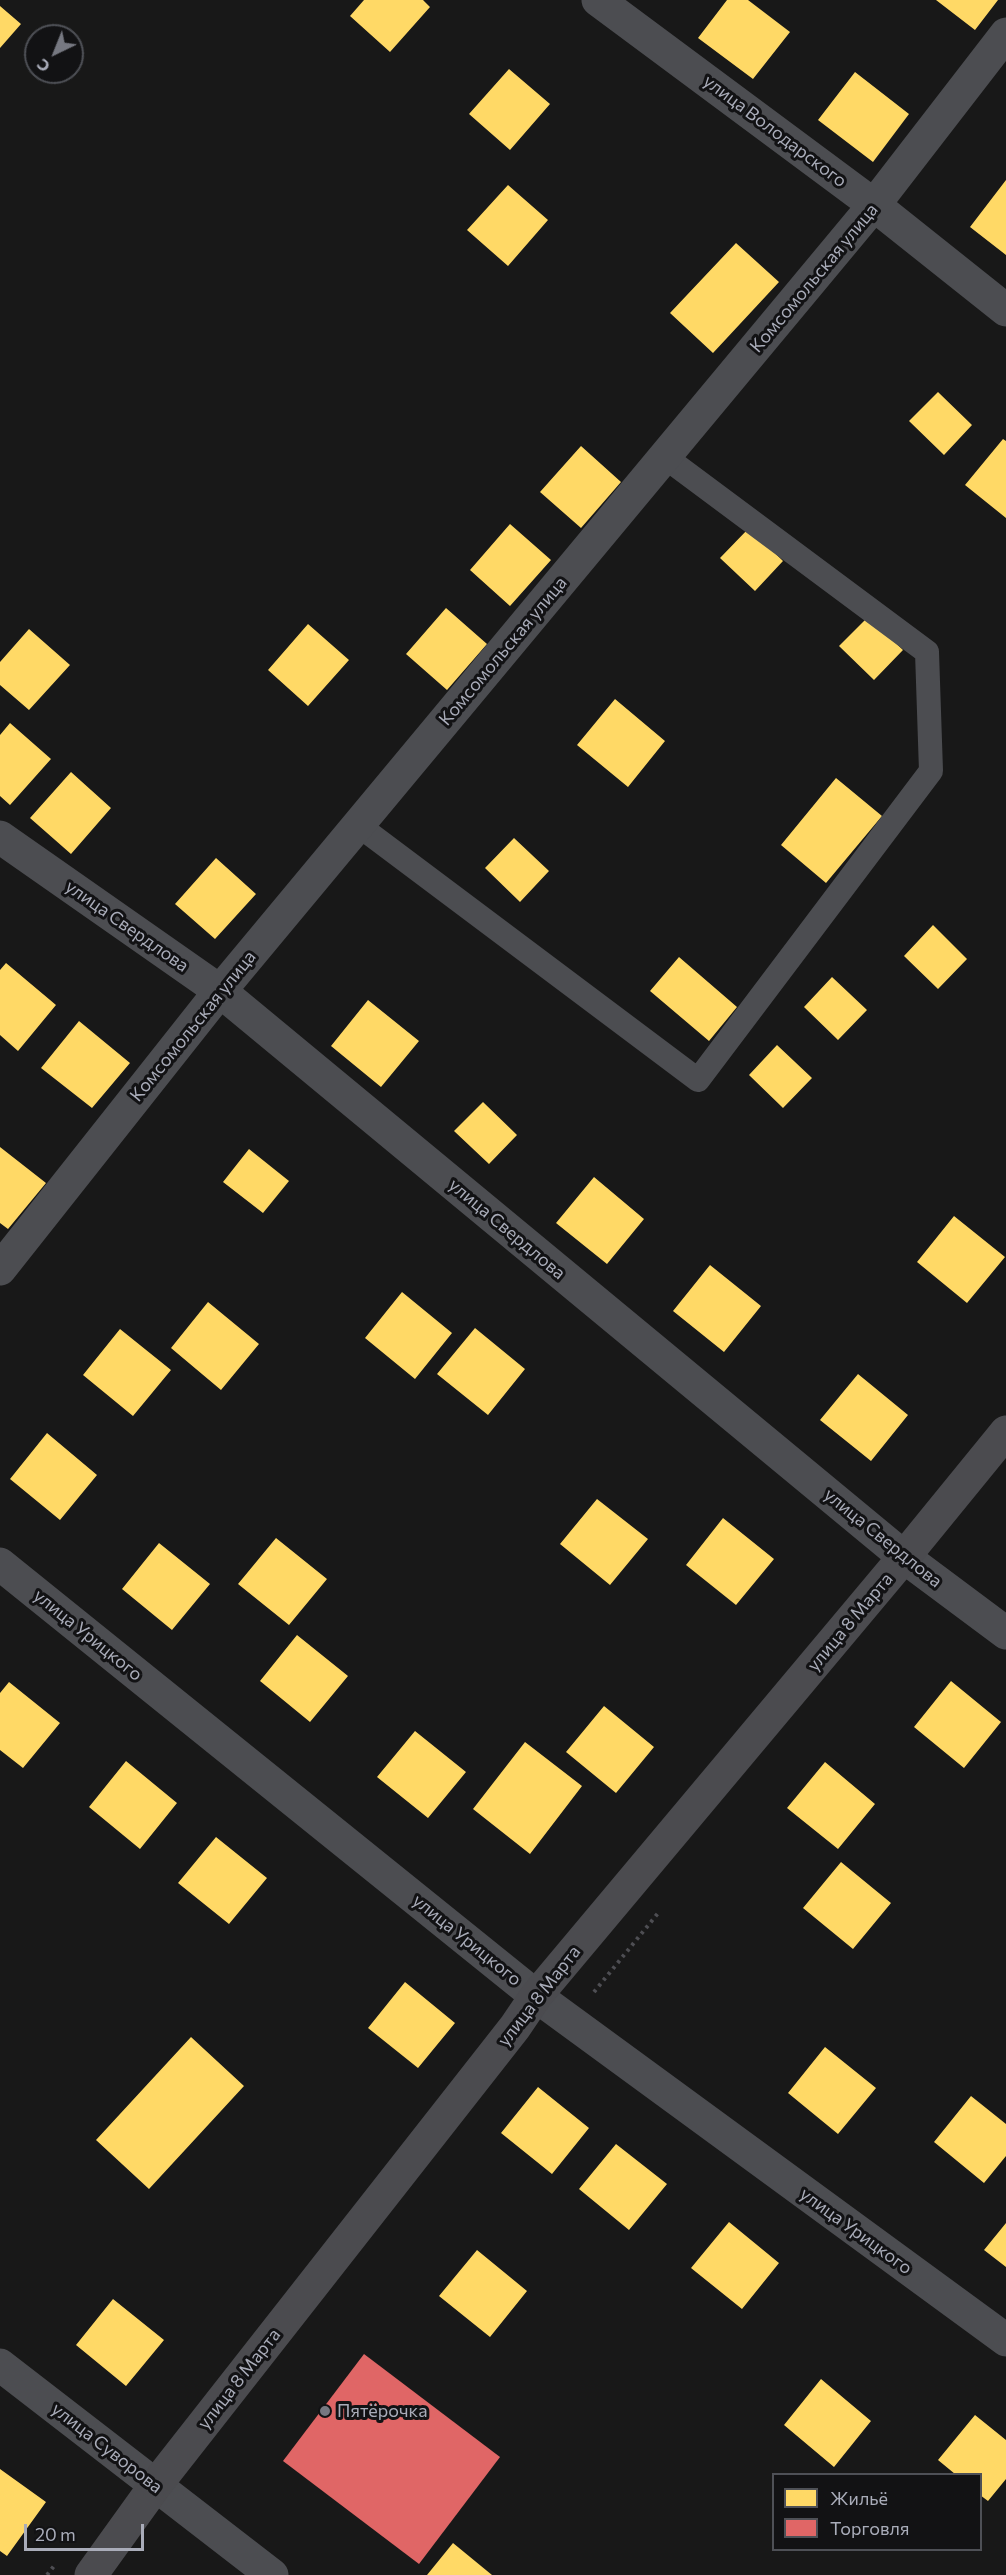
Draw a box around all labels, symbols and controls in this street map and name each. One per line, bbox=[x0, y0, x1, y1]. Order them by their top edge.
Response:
north arrow bbox=[24, 24, 84, 84]
text: С bbox=[32, 55, 53, 77]
street label: улица Володарского bbox=[699, 70, 851, 192]
street label: Комсомольская улица bbox=[745, 199, 883, 357]
street label: Комсомольская улица bbox=[434, 572, 572, 730]
street label: улица Свердлова bbox=[61, 875, 193, 977]
street label: Комсомольская улица bbox=[126, 946, 260, 1106]
street label: улица Свердлова bbox=[444, 1174, 570, 1284]
street label: улица Свердлова bbox=[820, 1484, 946, 1592]
street label: улица 8 Марта bbox=[803, 1568, 897, 1676]
street label: улица Урицкого bbox=[29, 1585, 147, 1685]
street label: улица Урицкого bbox=[408, 1890, 526, 1990]
street label: улица 8 Марта bbox=[493, 1941, 585, 2051]
street label: улица Урицкого bbox=[796, 2183, 916, 2279]
street label: улица 8 Марта bbox=[193, 2324, 285, 2434]
street label: улица Суворова bbox=[47, 2398, 167, 2498]
place label: Пятёрочка bbox=[337, 2400, 428, 2422]
marker: Пятёрочка bbox=[318, 2404, 332, 2418]
legend bbox=[772, 2473, 982, 2551]
text: Жильё bbox=[830, 2487, 888, 2509]
scale bar bbox=[27, 2512, 147, 2550]
text: Торговля bbox=[830, 2517, 909, 2539]
text: 20 m bbox=[35, 2523, 76, 2545]

